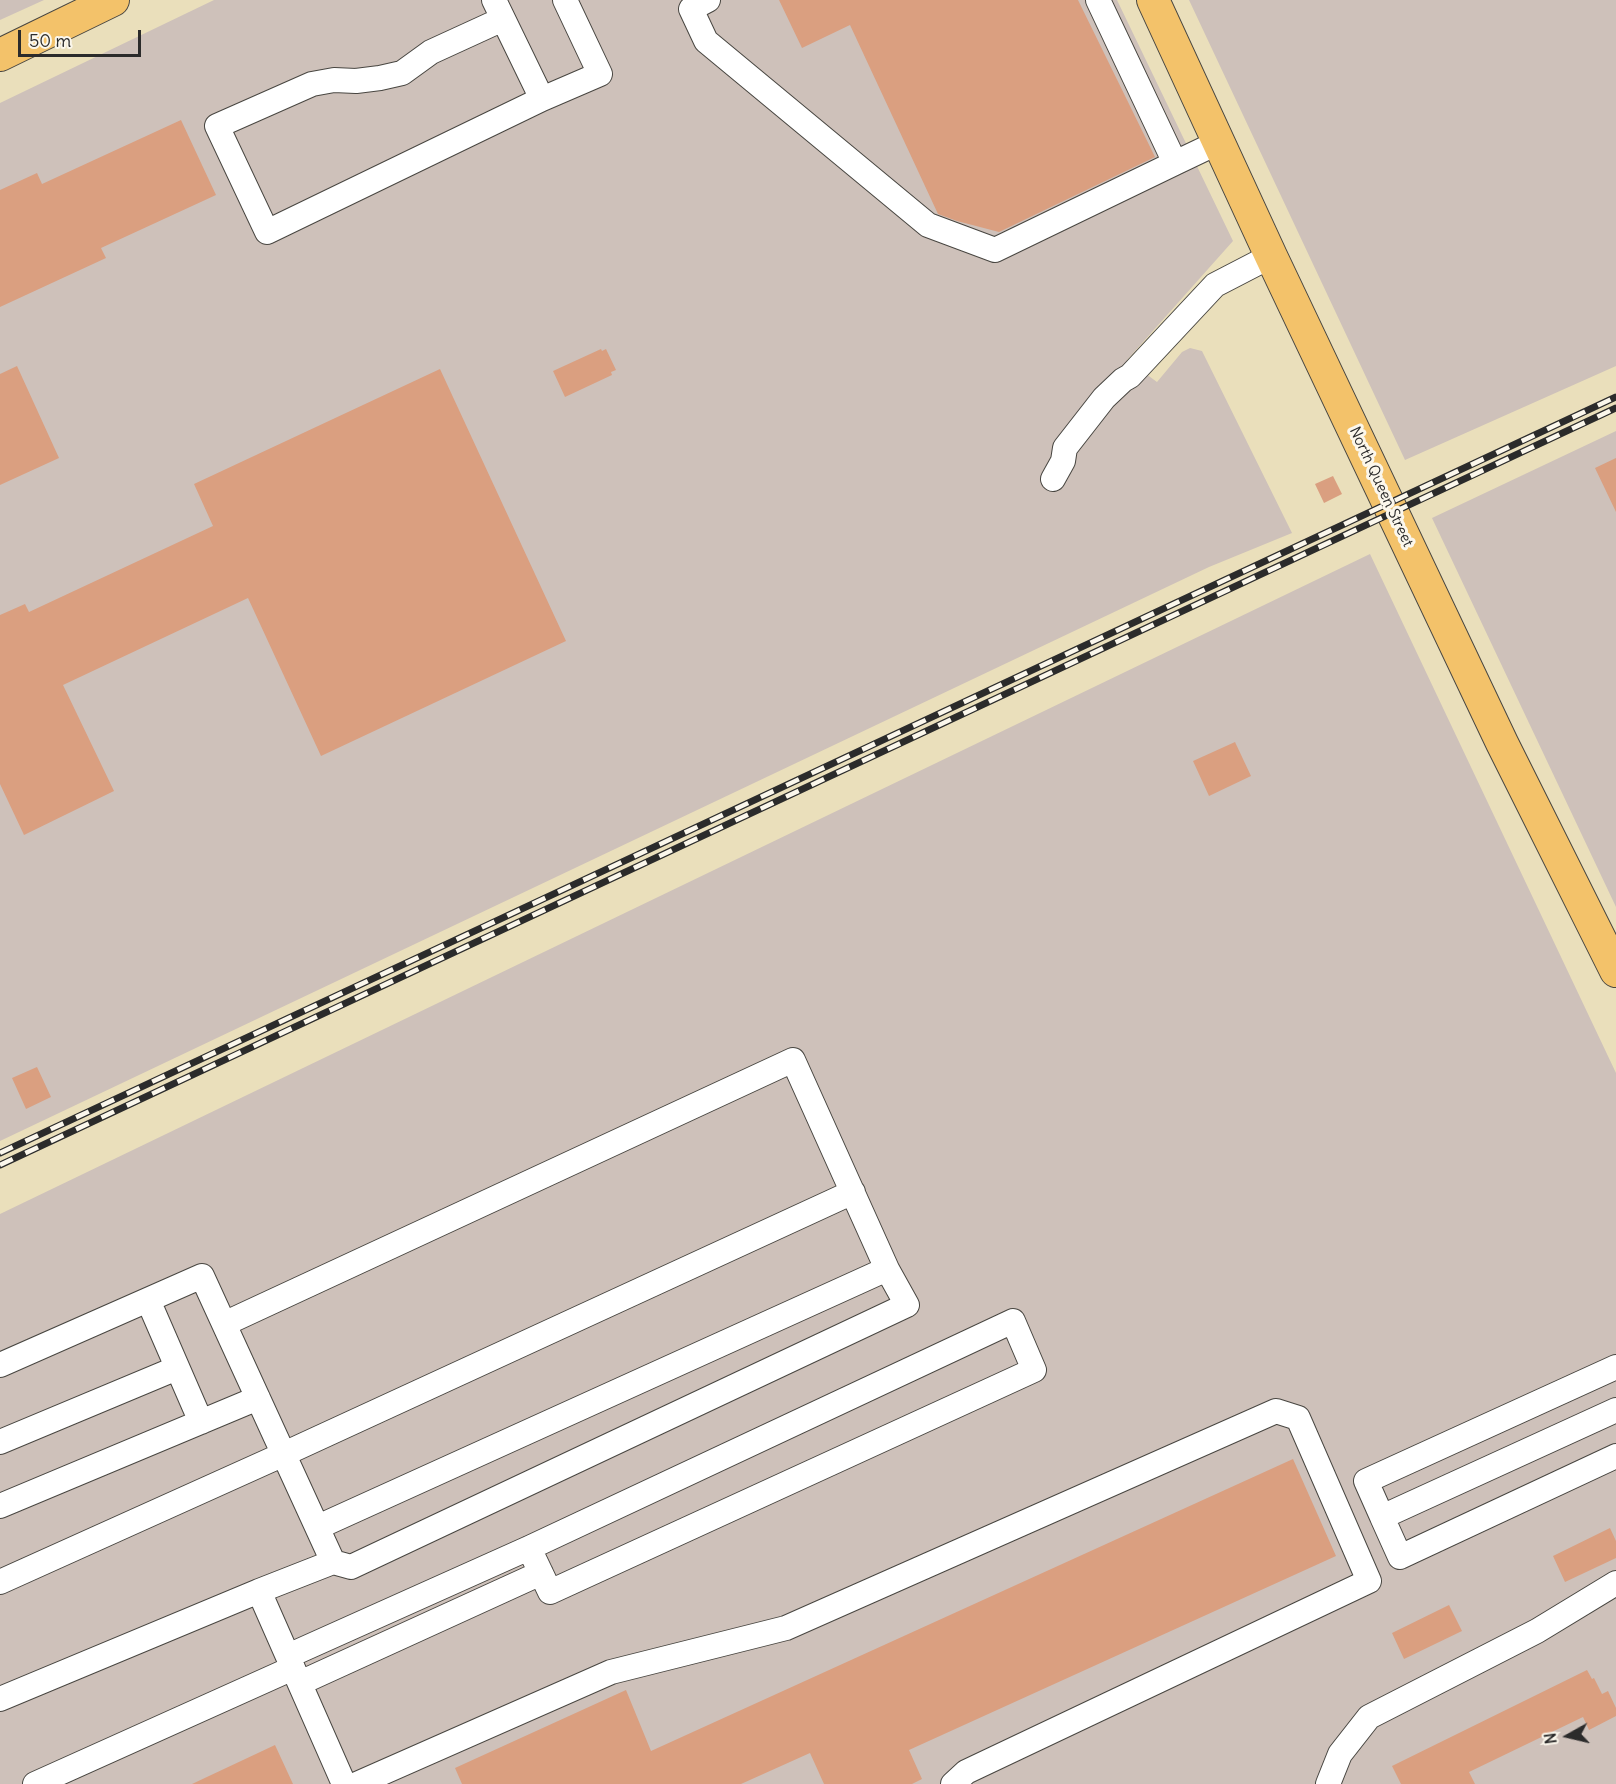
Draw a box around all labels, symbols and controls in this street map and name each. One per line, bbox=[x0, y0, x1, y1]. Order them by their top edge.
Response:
scale bar bbox=[21, 18, 144, 56]
text: 50 m bbox=[29, 29, 71, 52]
street label: North Queen Street bbox=[1345, 424, 1417, 550]
north arrow bbox=[1538, 1706, 1598, 1766]
text: N bbox=[1540, 1732, 1561, 1745]

